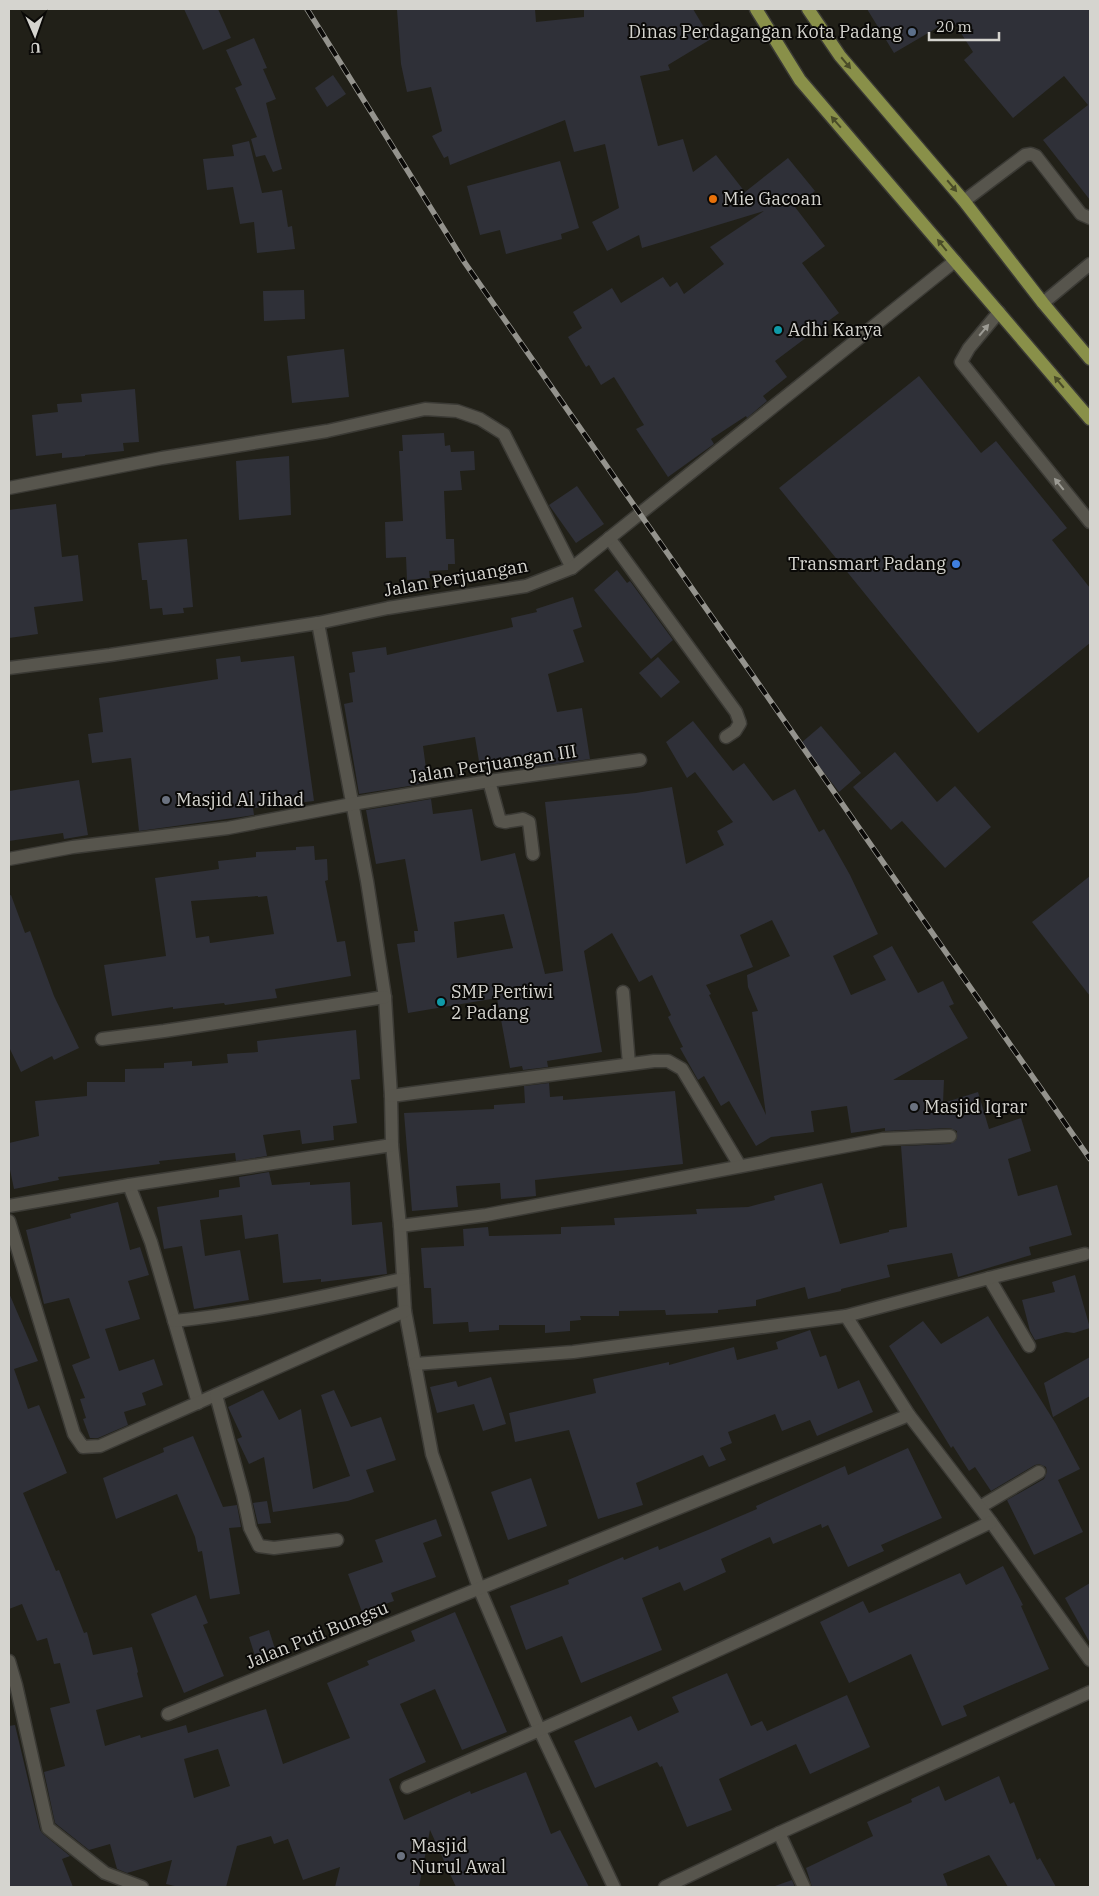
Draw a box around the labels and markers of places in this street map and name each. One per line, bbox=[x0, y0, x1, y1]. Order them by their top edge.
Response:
place label: Dinas Perdagangan Kota Padang bbox=[628, 20, 902, 43]
marker: Dinas Perdagangan Kota Padang bbox=[906, 26, 918, 38]
place label: Mie Gacoan bbox=[723, 187, 822, 210]
marker: Mie Gacoan bbox=[707, 193, 719, 205]
place label: Adhi Karya bbox=[788, 318, 882, 341]
marker: Adhi Karya bbox=[772, 324, 784, 336]
place label: Transmart Padang bbox=[788, 552, 946, 575]
marker: Transmart Padang bbox=[950, 558, 962, 570]
place label: Masjid Al Jihad bbox=[176, 788, 304, 811]
marker: Masjid Al Jihad bbox=[160, 794, 172, 806]
place label: SMP Pertiwi 2 Padang bbox=[451, 980, 553, 1024]
marker: SMP Pertiwi 2 Padang bbox=[435, 996, 447, 1008]
place label: Masjid Iqrar bbox=[924, 1095, 1027, 1118]
marker: Masjid Iqrar bbox=[908, 1101, 920, 1113]
place label: Masjid Nurul Awal bbox=[411, 1834, 506, 1878]
marker: Masjid Nurul Awal bbox=[395, 1850, 407, 1862]

